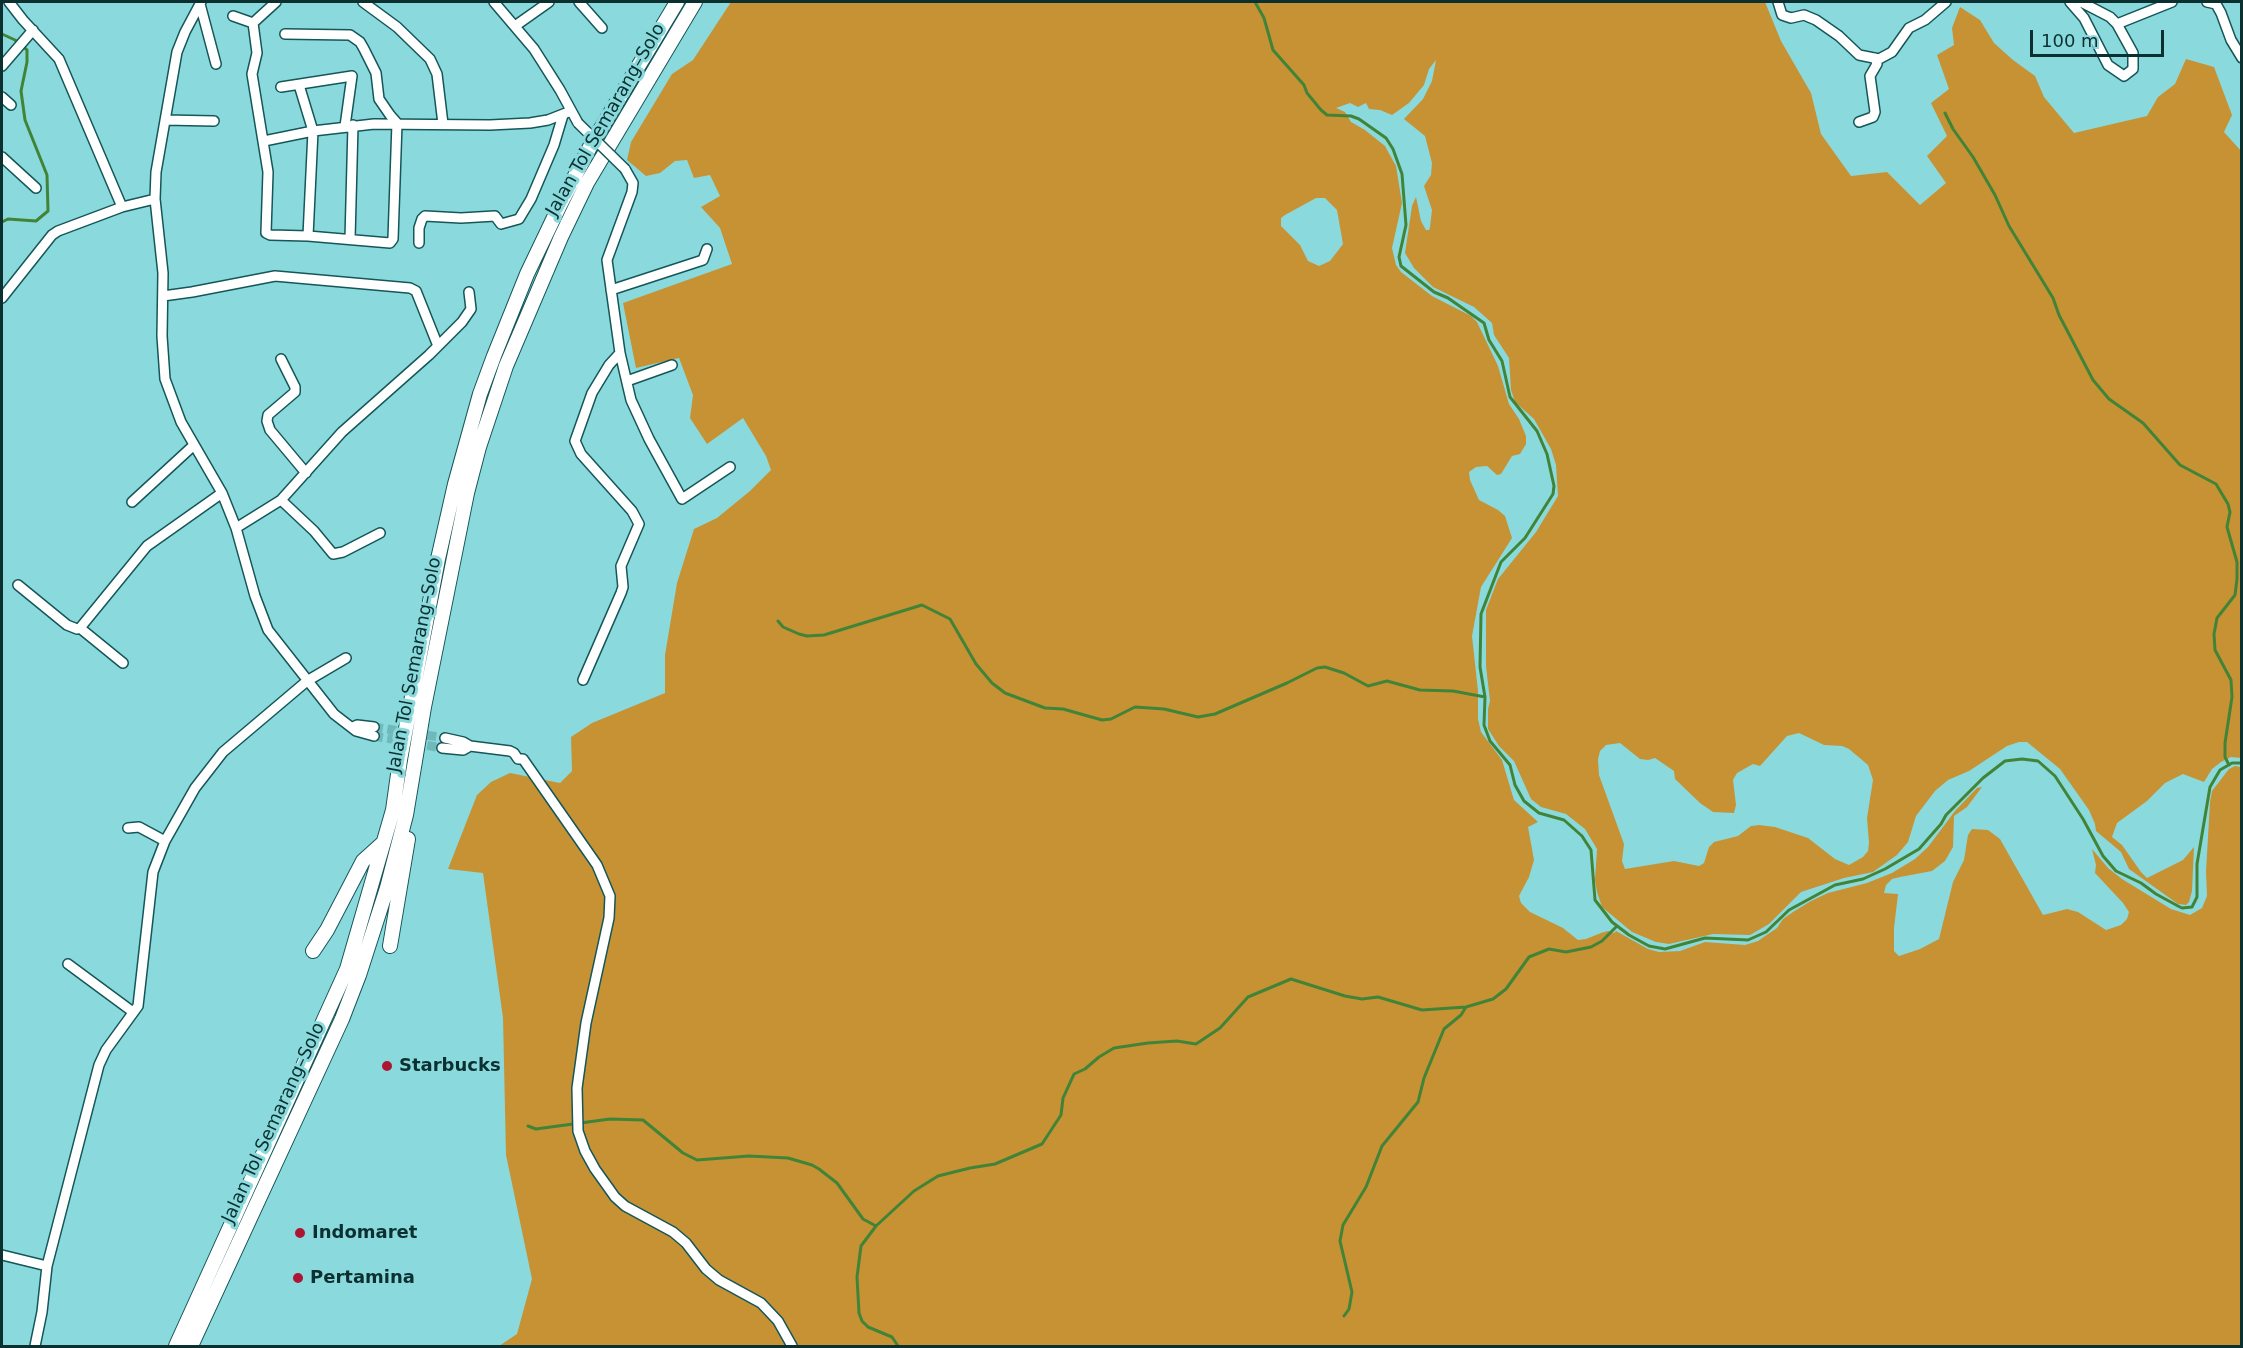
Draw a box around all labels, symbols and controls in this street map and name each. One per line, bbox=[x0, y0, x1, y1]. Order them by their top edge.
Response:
scale bar bbox=[2033, 18, 2166, 56]
street label: Jalan Tol Semarang–Solo bbox=[542, 20, 670, 220]
text: 100 m bbox=[2041, 30, 2099, 51]
street label: Jalan Tol Semarang–Solo bbox=[384, 555, 446, 775]
street label: Jalan Tol Semarang–Solo bbox=[218, 1019, 330, 1227]
place label: Starbucks bbox=[399, 1055, 501, 1077]
marker: Starbucks bbox=[380, 1059, 394, 1073]
place label: Indomaret bbox=[312, 1222, 417, 1244]
marker: Indomaret bbox=[293, 1226, 307, 1240]
place label: Pertamina bbox=[310, 1267, 415, 1289]
marker: Pertamina bbox=[291, 1271, 305, 1285]

